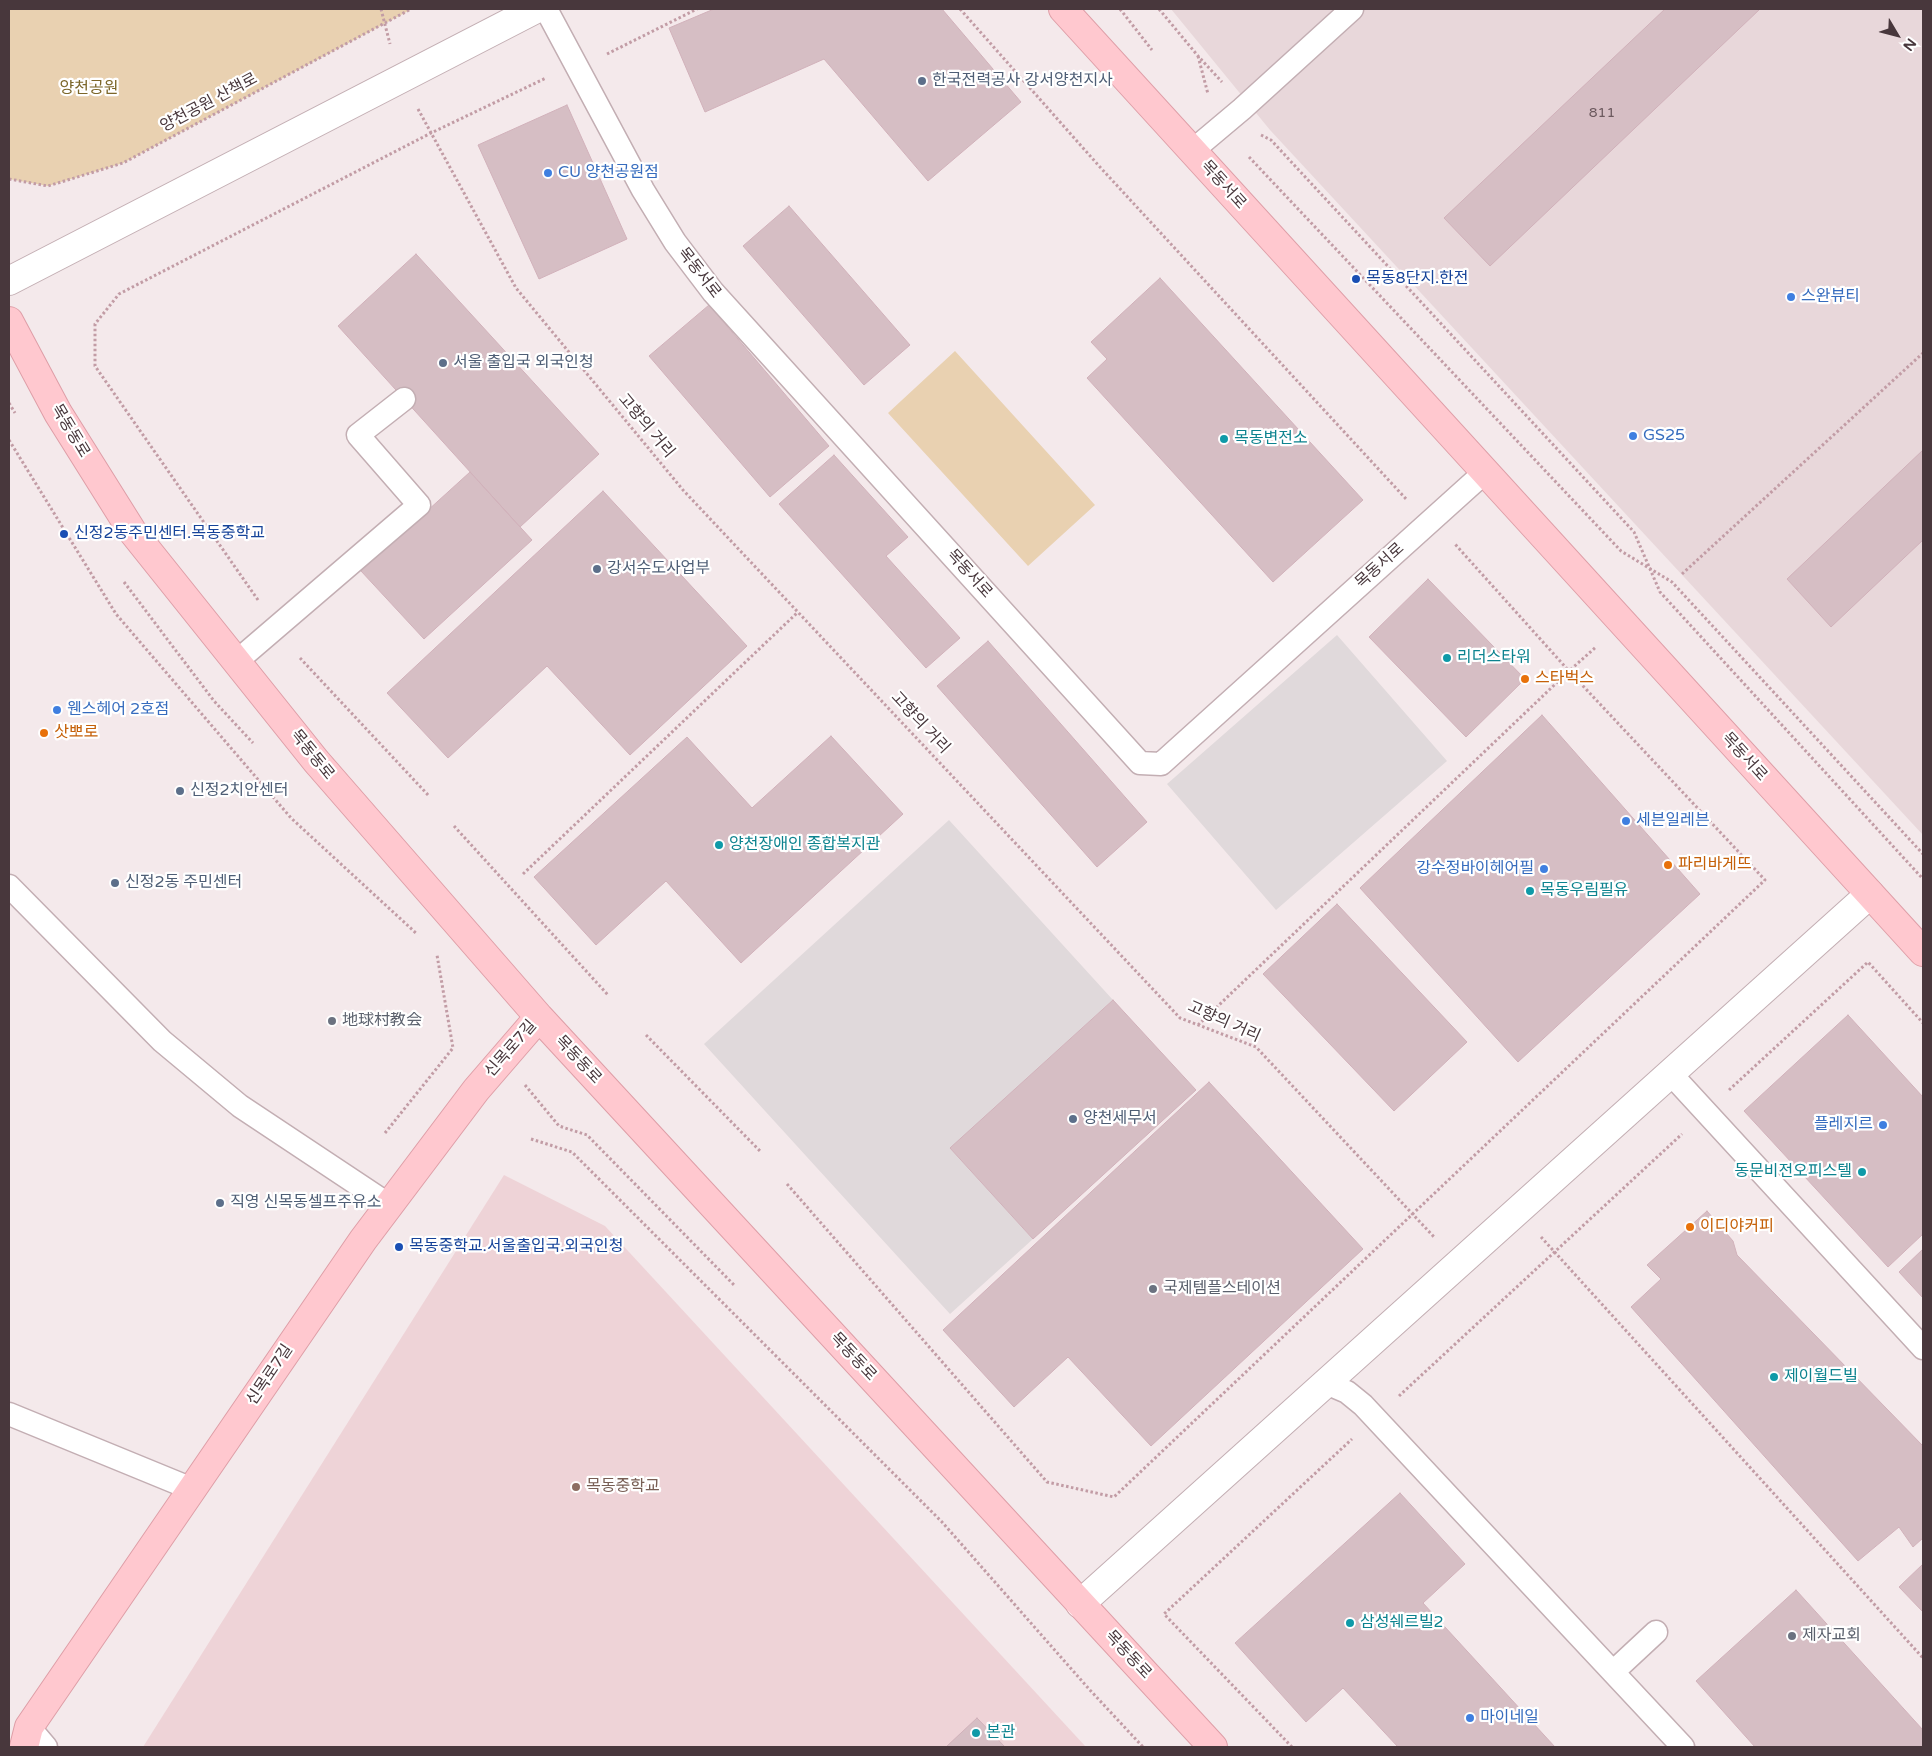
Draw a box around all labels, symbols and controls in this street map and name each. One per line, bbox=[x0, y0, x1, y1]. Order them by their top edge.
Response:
north arrow bbox=[1872, 10, 1922, 60]
text: N bbox=[1899, 35, 1920, 54]
street label: 양천공원 산책로 bbox=[157, 69, 261, 137]
place label: 한국전력공사 강서양천지사 bbox=[932, 71, 1113, 91]
marker: 한국전력공사 강서양천지사 bbox=[916, 75, 928, 87]
park label: 양천공원 bbox=[60, 79, 118, 99]
house number: 811 bbox=[1589, 105, 1615, 121]
street label: 목동서로 bbox=[1196, 157, 1250, 213]
place label: CU 양천공원점 bbox=[558, 163, 659, 183]
marker: CU 양천공원점 bbox=[542, 167, 554, 179]
street label: 목동서로 bbox=[673, 244, 725, 302]
place label: 목동8단지.한전 bbox=[1366, 269, 1469, 289]
marker: 목동8단지.한전 bbox=[1350, 273, 1362, 285]
place label: 스완뷰티 bbox=[1801, 287, 1860, 307]
marker: 스완뷰티 bbox=[1785, 291, 1797, 303]
place label: 서울 출입국 외국인청 bbox=[453, 353, 594, 373]
marker: 서울 출입국 외국인청 bbox=[437, 357, 449, 369]
street label: 고향의 거리 bbox=[614, 390, 678, 462]
street label: 목동동로 bbox=[47, 401, 93, 461]
place label: GS25 bbox=[1643, 426, 1685, 446]
place label: 목동변전소 bbox=[1234, 429, 1308, 449]
marker: GS25 bbox=[1627, 430, 1639, 442]
marker: 목동변전소 bbox=[1218, 433, 1230, 445]
place label: 신정2동주민센터.목동중학교 bbox=[74, 524, 265, 544]
marker: 신정2동주민센터.목동중학교 bbox=[58, 528, 70, 540]
street label: 목동서로 bbox=[1352, 539, 1408, 593]
street label: 목동서로 bbox=[942, 546, 996, 602]
place label: 강서수도사업부 bbox=[607, 559, 710, 579]
marker: 강서수도사업부 bbox=[591, 563, 603, 575]
place label: 리더스타워 bbox=[1457, 648, 1531, 668]
marker: 리더스타워 bbox=[1441, 652, 1453, 664]
place label: 스타벅스 bbox=[1535, 669, 1594, 689]
marker: 스타벅스 bbox=[1519, 673, 1531, 685]
street label: 고향의 거리 bbox=[886, 688, 954, 758]
place label: 웬스헤어 2호점 bbox=[67, 700, 170, 720]
marker: 웬스헤어 2호점 bbox=[51, 704, 63, 716]
place label: 삿뽀로 bbox=[54, 723, 98, 743]
street label: 목동동로 bbox=[286, 726, 338, 784]
marker: 삿뽀로 bbox=[38, 727, 50, 739]
street label: 목동서로 bbox=[1717, 729, 1771, 785]
place label: 신정2치안센터 bbox=[190, 781, 288, 801]
marker: 신정2치안센터 bbox=[174, 785, 186, 797]
place label: 세븐일레븐 bbox=[1636, 811, 1710, 831]
marker: 세븐일레븐 bbox=[1620, 815, 1632, 827]
place label: 양천장애인 종합복지관 bbox=[729, 835, 880, 855]
marker: 양천장애인 종합복지관 bbox=[713, 839, 725, 851]
place label: 파리바게뜨 bbox=[1678, 855, 1752, 875]
place label: 강수정바이헤어필 bbox=[1416, 859, 1534, 879]
marker: 파리바게뜨 bbox=[1662, 859, 1674, 871]
marker: 강수정바이헤어필 bbox=[1538, 863, 1550, 875]
place label: 신정2동 주민센터 bbox=[125, 873, 242, 893]
marker: 신정2동 주민센터 bbox=[109, 877, 121, 889]
place label: 목동우림필유 bbox=[1540, 881, 1628, 901]
marker: 목동우림필유 bbox=[1524, 885, 1536, 897]
street label: 고향의 거리 bbox=[1185, 997, 1263, 1047]
place label: 地球村教会 bbox=[342, 1011, 422, 1031]
marker: 地球村教会 bbox=[326, 1015, 338, 1027]
street label: 신목로7길 bbox=[481, 1017, 541, 1081]
street label: 목동동로 bbox=[551, 1032, 605, 1088]
place label: 양천세무서 bbox=[1083, 1109, 1157, 1129]
marker: 양천세무서 bbox=[1067, 1113, 1079, 1125]
place label: 플레지르 bbox=[1814, 1115, 1873, 1135]
marker: 플레지르 bbox=[1877, 1119, 1889, 1131]
place label: 동문비전오피스텔 bbox=[1734, 1162, 1852, 1182]
marker: 동문비전오피스텔 bbox=[1856, 1166, 1868, 1178]
place label: 직영 신목동셀프주유소 bbox=[230, 1193, 381, 1213]
marker: 직영 신목동셀프주유소 bbox=[214, 1197, 226, 1209]
place label: 이디야커피 bbox=[1700, 1217, 1774, 1237]
marker: 이디야커피 bbox=[1684, 1221, 1696, 1233]
place label: 목동중학교.서울출입국.외국인청 bbox=[409, 1237, 623, 1257]
marker: 목동중학교.서울출입국.외국인청 bbox=[393, 1241, 405, 1253]
place label: 국제템플스테이션 bbox=[1163, 1279, 1281, 1299]
marker: 국제템플스테이션 bbox=[1147, 1283, 1159, 1295]
street label: 목동동로 bbox=[826, 1329, 880, 1385]
street label: 신목로7길 bbox=[243, 1341, 297, 1409]
place label: 제이월드빌 bbox=[1784, 1367, 1858, 1387]
marker: 제이월드빌 bbox=[1768, 1371, 1780, 1383]
place label: 목동중학교 bbox=[586, 1477, 660, 1497]
marker: 목동중학교 bbox=[570, 1481, 582, 1493]
place label: 삼성쉐르빌2 bbox=[1360, 1613, 1444, 1633]
marker: 삼성쉐르빌2 bbox=[1344, 1617, 1356, 1629]
place label: 제자교회 bbox=[1802, 1626, 1861, 1646]
street label: 목동동로 bbox=[1101, 1627, 1155, 1683]
marker: 제자교회 bbox=[1786, 1630, 1798, 1642]
place label: 마이네일 bbox=[1480, 1708, 1539, 1728]
marker: 마이네일 bbox=[1464, 1712, 1476, 1724]
place label: 본관 bbox=[986, 1723, 1015, 1743]
marker: 본관 bbox=[970, 1727, 982, 1739]

